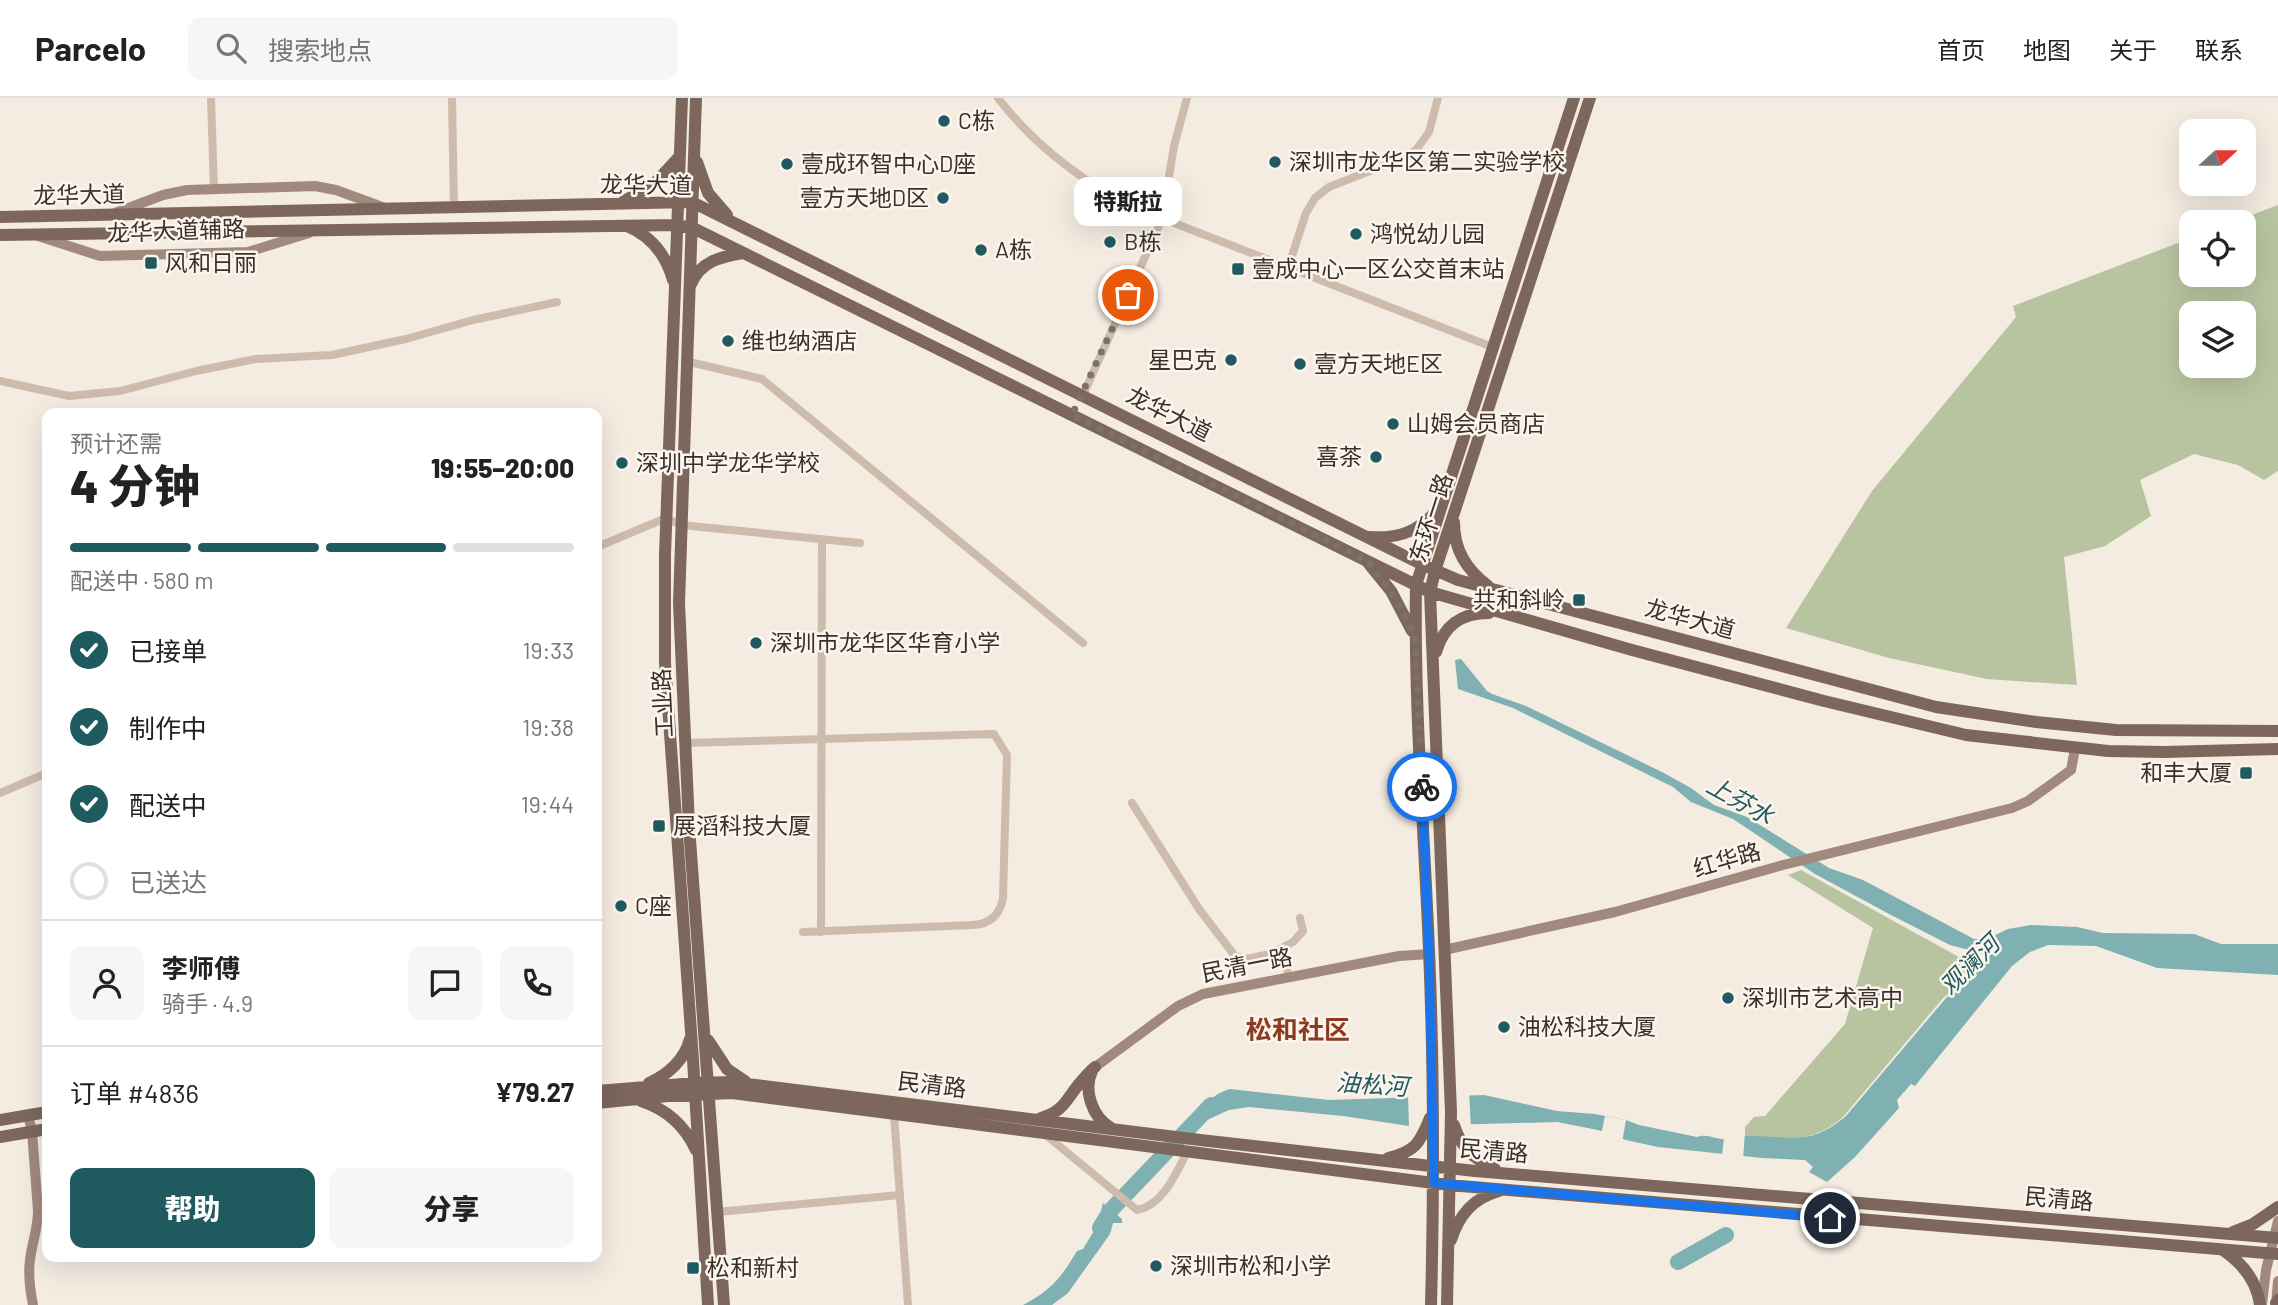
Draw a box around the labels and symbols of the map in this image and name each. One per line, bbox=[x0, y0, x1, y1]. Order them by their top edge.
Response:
place label: C栋 bbox=[958, 106, 995, 134]
marker: C栋 bbox=[936, 113, 952, 129]
north arrow bbox=[2179, 119, 2256, 196]
place label: 深圳市龙华区第二实验学校 bbox=[1289, 147, 1565, 175]
place label: 壹成环智中心D座 bbox=[801, 149, 976, 177]
marker: 深圳市龙华区第二实验学校 bbox=[1267, 154, 1283, 170]
marker: 壹成环智中心D座 bbox=[779, 156, 795, 172]
street label: 龙华大道 bbox=[600, 169, 692, 199]
callout: 特斯拉 bbox=[1074, 176, 1182, 225]
street label: 龙华大道 bbox=[33, 179, 125, 209]
place label: 壹方天地D区 bbox=[800, 183, 929, 211]
marker: 壹方天地D区 bbox=[935, 190, 951, 206]
street label: 龙华大道辅路 bbox=[107, 214, 245, 246]
place label: 鸿悦幼儿园 bbox=[1370, 219, 1485, 247]
marker: 鸿悦幼儿园 bbox=[1348, 226, 1364, 242]
place label: B栋 bbox=[1124, 227, 1161, 255]
marker: B栋 bbox=[1102, 234, 1118, 250]
place label: A栋 bbox=[995, 235, 1032, 263]
marker: A栋 bbox=[973, 242, 989, 258]
place label: 风和日丽 bbox=[165, 248, 257, 276]
place label: 壹成中心一区公交首末站 bbox=[1252, 254, 1505, 282]
marker: 风和日丽 bbox=[143, 255, 159, 271]
marker: 壹成中心一区公交首末站 bbox=[1230, 261, 1246, 277]
pin bbox=[1098, 265, 1158, 325]
place label: 维也纳酒店 bbox=[742, 326, 857, 354]
marker: 维也纳酒店 bbox=[720, 333, 736, 349]
place label: 星巴克 bbox=[1148, 345, 1217, 373]
place label: 壹方天地E区 bbox=[1314, 349, 1443, 377]
marker: 星巴克 bbox=[1223, 352, 1239, 368]
marker: 壹方天地E区 bbox=[1292, 356, 1308, 372]
street label: 龙华大道 bbox=[1122, 380, 1217, 446]
place label: 山姆会员商店 bbox=[1407, 409, 1545, 437]
marker: 山姆会员商店 bbox=[1385, 416, 1401, 432]
place label: 喜茶 bbox=[1316, 442, 1362, 470]
place label: 深圳中学龙华学校 bbox=[636, 448, 820, 476]
marker: 喜茶 bbox=[1368, 449, 1384, 465]
marker: 深圳中学龙华学校 bbox=[614, 455, 630, 471]
street label: 东环一路 bbox=[1403, 470, 1458, 566]
place label: 共和斜岭 bbox=[1473, 585, 1565, 613]
marker: 共和斜岭 bbox=[1571, 592, 1587, 608]
street label: 龙华大道 bbox=[1642, 593, 1738, 643]
place label: 深圳市龙华区华育小学 bbox=[770, 628, 1000, 656]
marker: 深圳市龙华区华育小学 bbox=[748, 635, 764, 651]
street label: 工业路 bbox=[646, 668, 678, 738]
courier bbox=[1387, 752, 1457, 822]
place label: 和丰大厦 bbox=[2140, 758, 2232, 786]
marker: 和丰大厦 bbox=[2238, 765, 2254, 781]
water label: 上芬水 bbox=[1702, 770, 1780, 830]
place label: 展滔科技大厦 bbox=[673, 811, 811, 839]
marker: 展滔科技大厦 bbox=[651, 818, 667, 834]
street label: 红华路 bbox=[1690, 836, 1764, 882]
place label: C座 bbox=[635, 891, 672, 919]
marker: C座 bbox=[613, 898, 629, 914]
water label: 观澜河 bbox=[1933, 925, 2007, 1000]
street label: 民清一路 bbox=[1199, 941, 1295, 987]
place label: 深圳市艺术高中 bbox=[1742, 983, 1903, 1011]
marker: 深圳市艺术高中 bbox=[1720, 990, 1736, 1006]
place label: 油松科技大厦 bbox=[1518, 1012, 1656, 1040]
district label: 松和社区 bbox=[1246, 1013, 1350, 1044]
marker: 油松科技大厦 bbox=[1496, 1019, 1512, 1035]
street label: 民清路 bbox=[896, 1066, 968, 1102]
water label: 油松河 bbox=[1335, 1067, 1413, 1101]
street label: 民清路 bbox=[1458, 1133, 1530, 1167]
street label: 民清路 bbox=[2023, 1181, 2095, 1215]
pin bbox=[1800, 1188, 1860, 1248]
place label: 深圳市松和小学 bbox=[1170, 1251, 1331, 1279]
place label: 松和新村 bbox=[707, 1253, 799, 1281]
marker: 深圳市松和小学 bbox=[1148, 1258, 1164, 1274]
marker: 松和新村 bbox=[685, 1260, 701, 1276]

